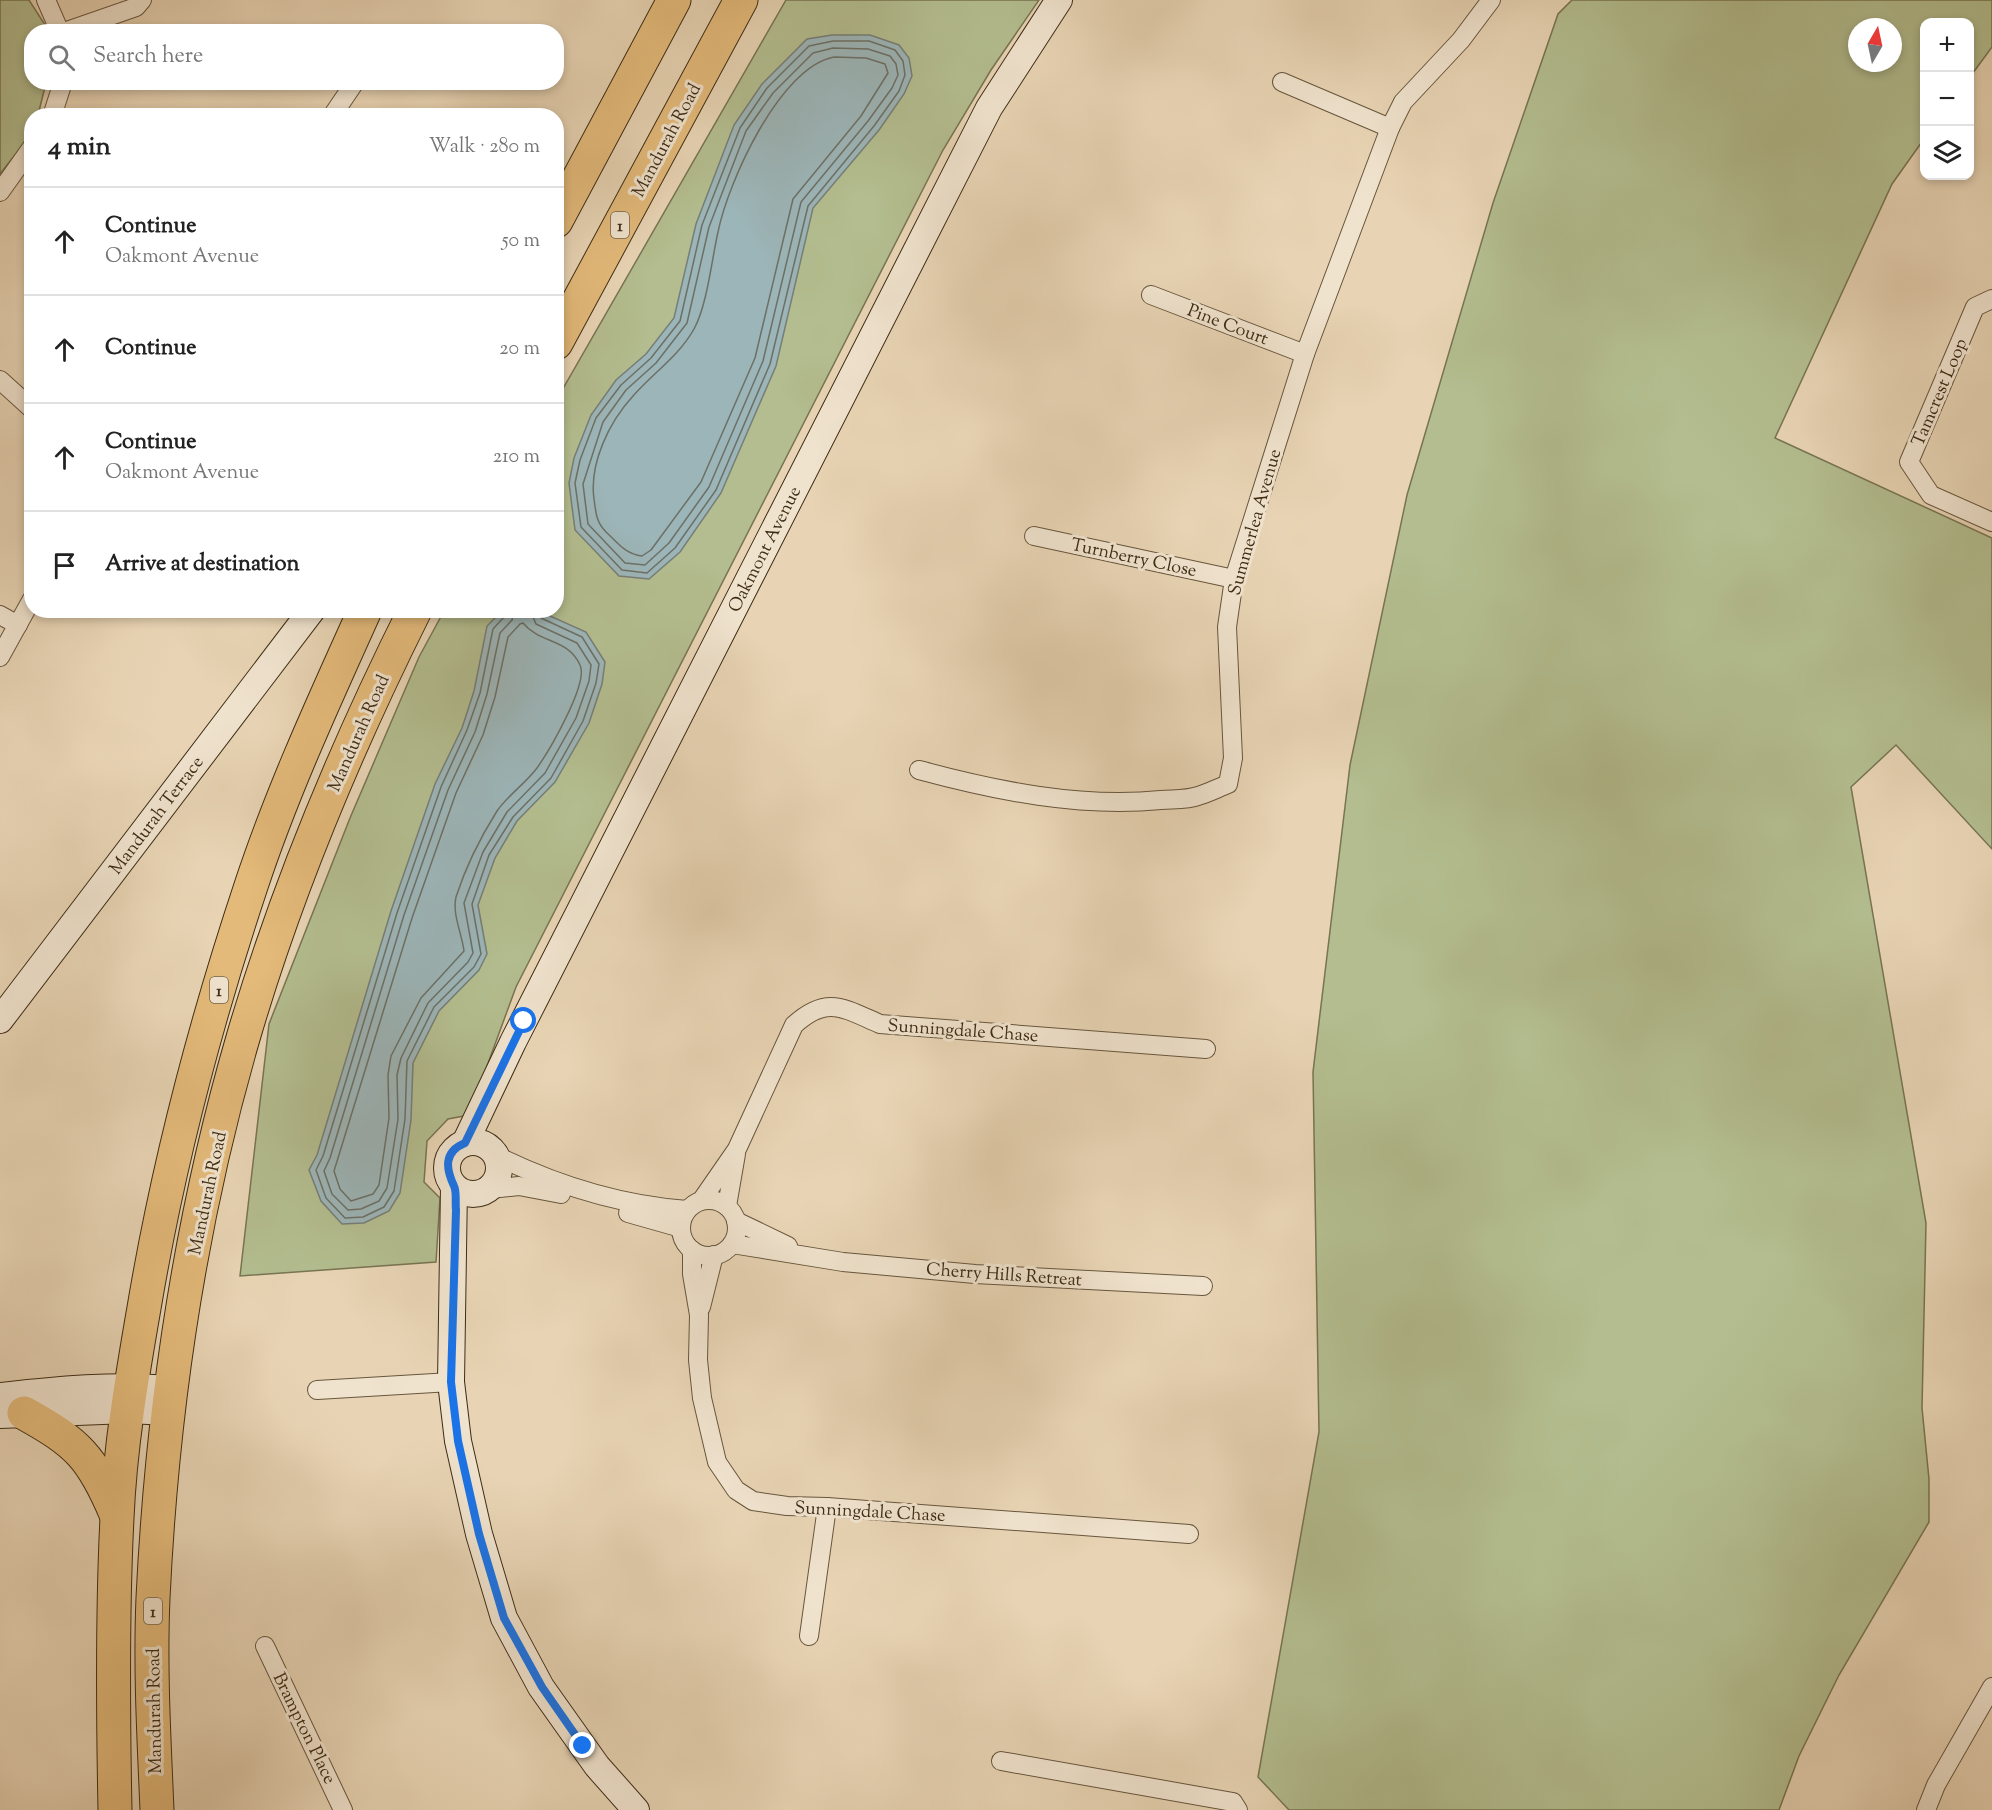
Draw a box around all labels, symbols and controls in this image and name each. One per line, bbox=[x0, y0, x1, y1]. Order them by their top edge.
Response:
north arrow bbox=[1848, 18, 1902, 72]
map controls bbox=[1920, 18, 1974, 180]
button: + bbox=[1920, 18, 1974, 72]
search box bbox=[24, 24, 564, 90]
icon: search bbox=[45, 41, 78, 74]
text: Search here bbox=[93, 41, 203, 73]
button: − bbox=[1920, 72, 1974, 126]
street label: Mandurah Road bbox=[627, 79, 709, 202]
button: layers bbox=[1920, 126, 1974, 180]
text: 4 min bbox=[48, 129, 111, 166]
text: Walk · 280 m bbox=[429, 133, 540, 162]
text: Continue bbox=[105, 211, 196, 243]
road number: 1 bbox=[611, 212, 629, 238]
icon: ahead bbox=[48, 225, 81, 258]
text: 50 m bbox=[502, 227, 540, 256]
text: Oakmont Avenue bbox=[105, 243, 259, 272]
street label: Pine Court bbox=[1183, 299, 1272, 353]
icon: ahead bbox=[48, 333, 81, 366]
text: Continue bbox=[105, 333, 196, 365]
text: 20 m bbox=[499, 335, 540, 364]
street label: Tamcrest Loop bbox=[1906, 335, 1975, 451]
text: Continue bbox=[105, 427, 196, 459]
icon: ahead bbox=[48, 441, 81, 474]
text: 210 m bbox=[493, 443, 540, 472]
street label: Summerlea Avenue bbox=[1223, 446, 1289, 599]
text: Oakmont Avenue bbox=[105, 459, 259, 488]
street label: Oakmont Avenue bbox=[723, 482, 809, 618]
street label: Turnberry Close bbox=[1068, 533, 1199, 585]
icon: arrive bbox=[48, 549, 81, 582]
text: Arrive at destination bbox=[105, 549, 300, 581]
street label: Mandurah Road bbox=[322, 671, 397, 796]
street label: Mandurah Terrace bbox=[104, 751, 211, 881]
road number: 1 bbox=[210, 977, 228, 1003]
route start bbox=[510, 1007, 536, 1033]
street label: Sunningdale Chase bbox=[887, 1014, 1039, 1050]
street label: Mandurah Road bbox=[183, 1129, 235, 1258]
street label: Cherry Hills Retreat bbox=[925, 1258, 1083, 1294]
street label: Sunningdale Chase bbox=[794, 1496, 946, 1530]
road number: 1 bbox=[144, 1598, 162, 1624]
street label: Mandurah Road bbox=[142, 1648, 170, 1774]
street label: Brampton Place bbox=[265, 1669, 341, 1789]
route end bbox=[569, 1732, 595, 1758]

